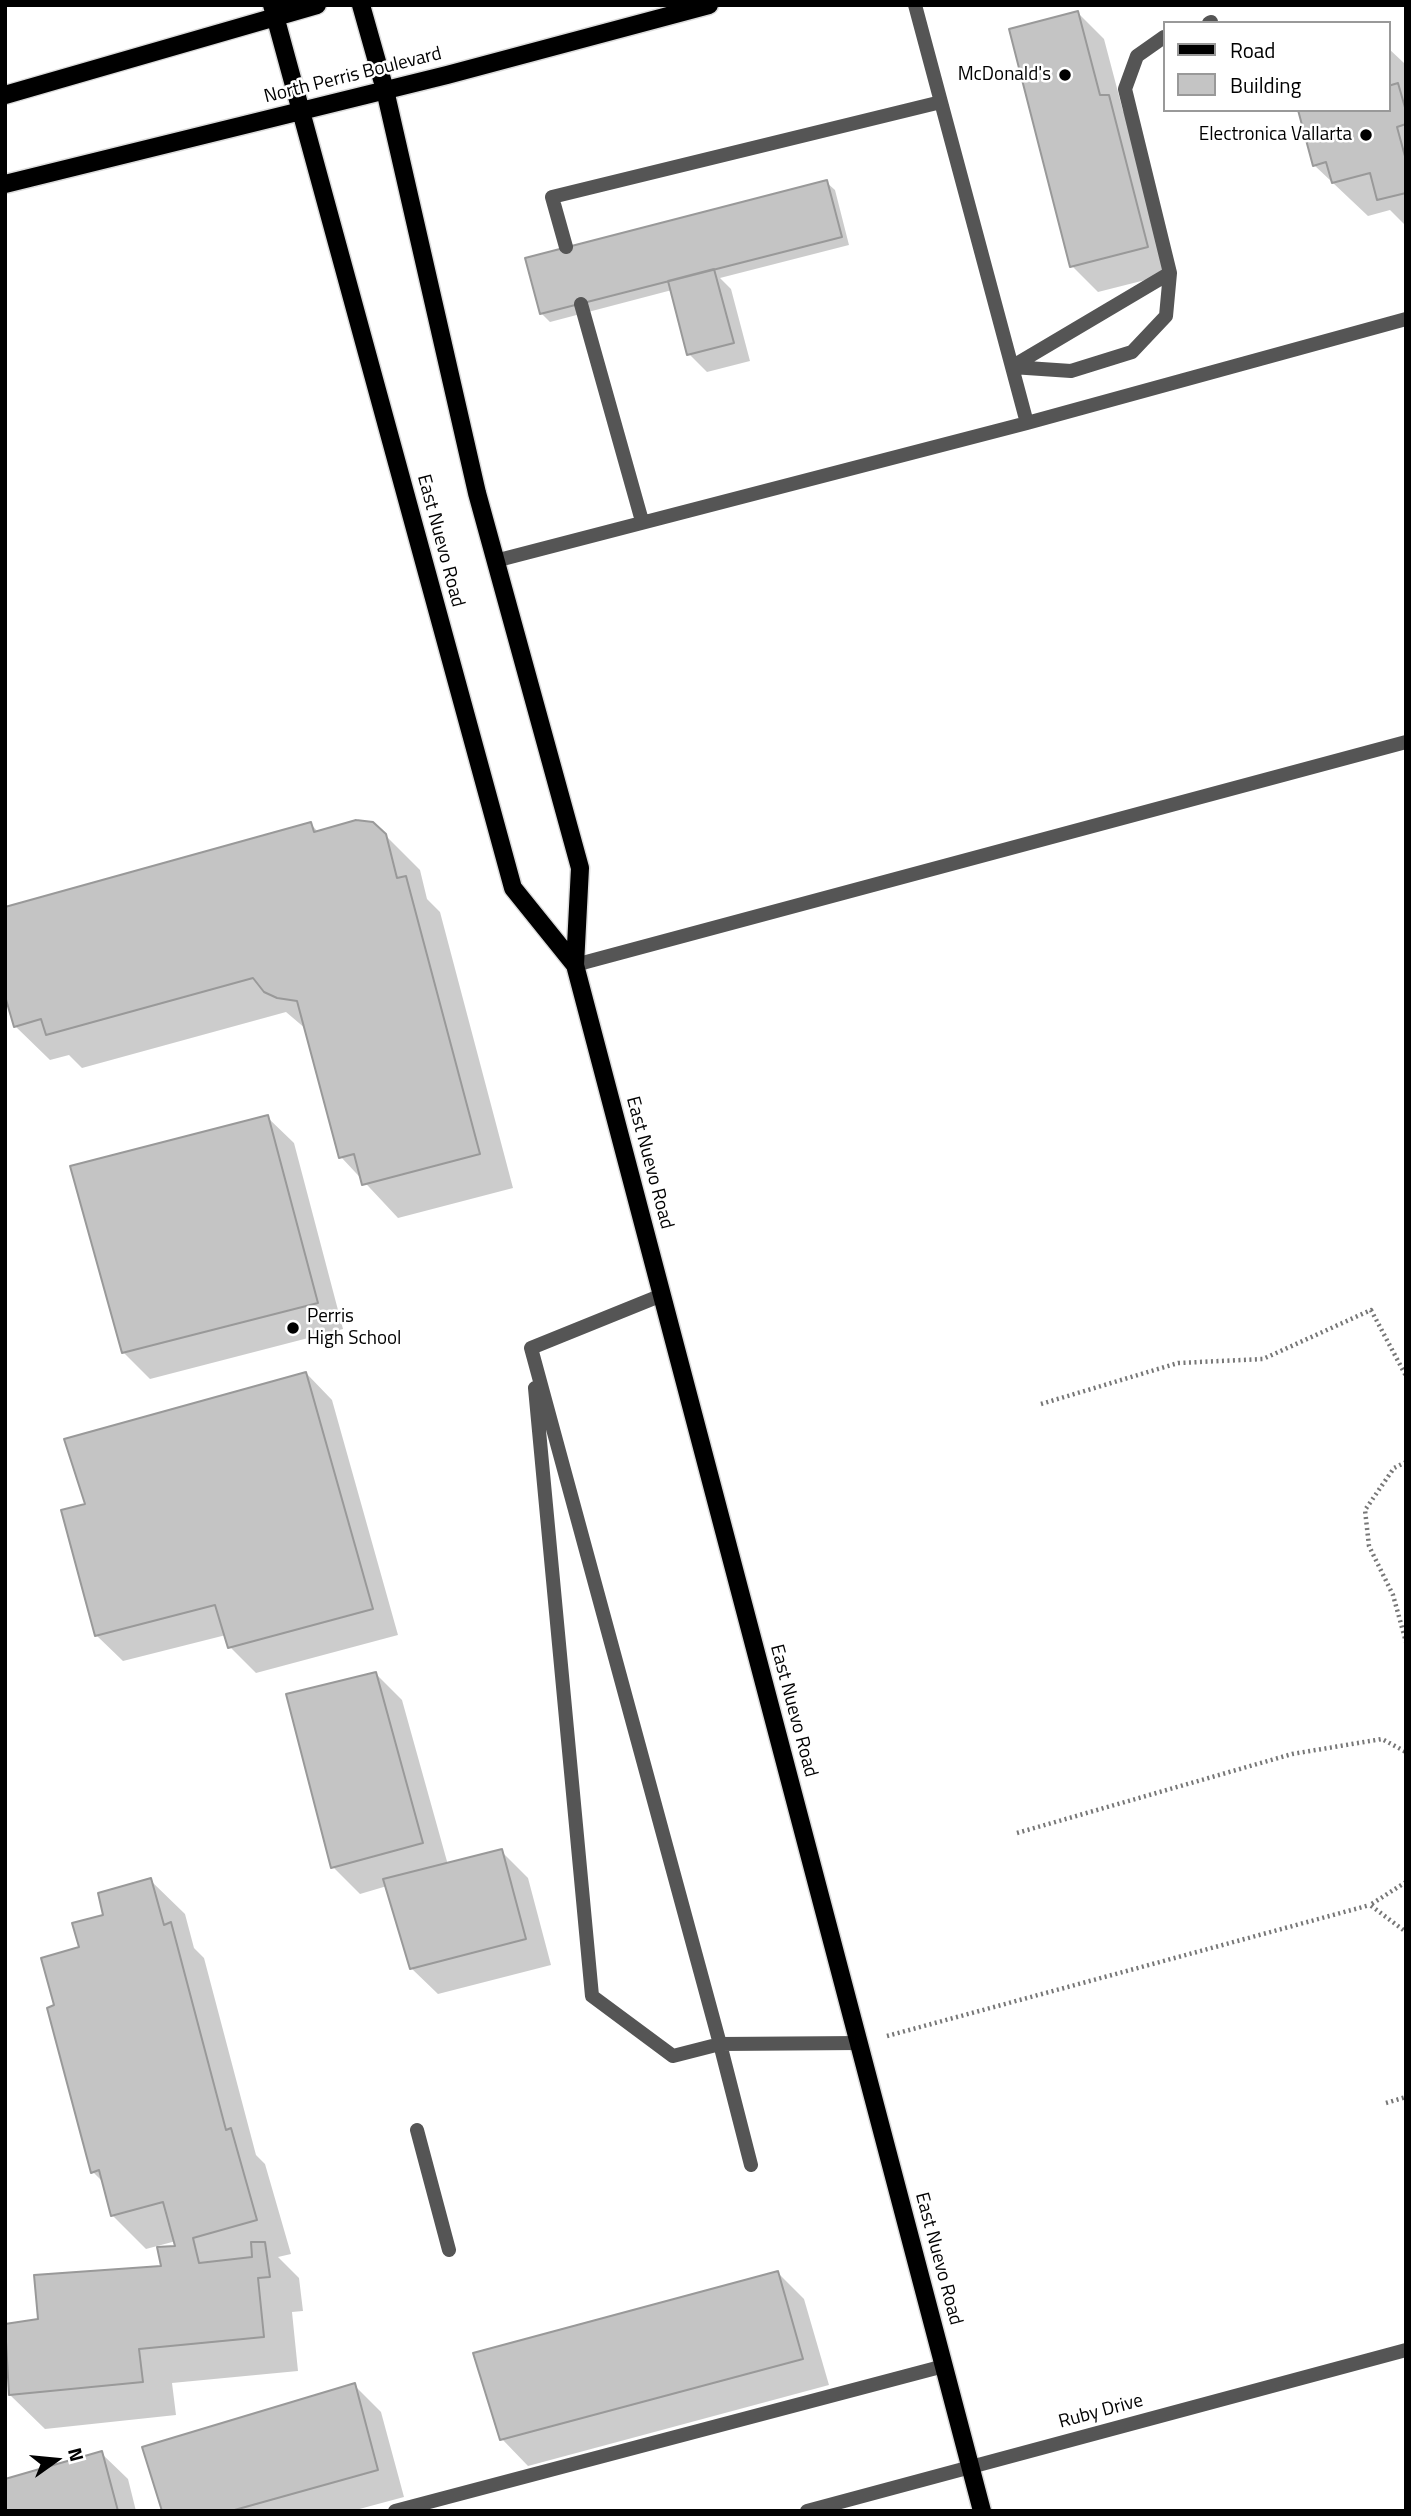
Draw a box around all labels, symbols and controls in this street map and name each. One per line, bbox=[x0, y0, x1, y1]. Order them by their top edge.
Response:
legend bbox=[1162, 21, 1390, 112]
text: Road bbox=[1230, 34, 1275, 66]
street label: North Perris Boulevard bbox=[262, 43, 444, 109]
place label: McDonald's bbox=[958, 64, 1051, 86]
marker: McDonald's bbox=[1057, 67, 1073, 83]
text: Building bbox=[1230, 69, 1301, 101]
place label: Electronica Vallarta bbox=[1199, 124, 1352, 146]
marker: Electronica Vallarta bbox=[1358, 127, 1374, 143]
street label: East Nuevo Road bbox=[411, 472, 469, 610]
street label: East Nuevo Road bbox=[620, 1094, 678, 1232]
place label: Perris High School bbox=[307, 1306, 401, 1350]
marker: Perris High School bbox=[285, 1320, 301, 1336]
street label: East Nuevo Road bbox=[764, 1642, 822, 1780]
street label: East Nuevo Road bbox=[909, 2190, 967, 2328]
street label: Ruby Drive bbox=[1056, 2390, 1146, 2434]
north arrow bbox=[21, 2425, 91, 2495]
text: N bbox=[61, 2444, 92, 2465]

